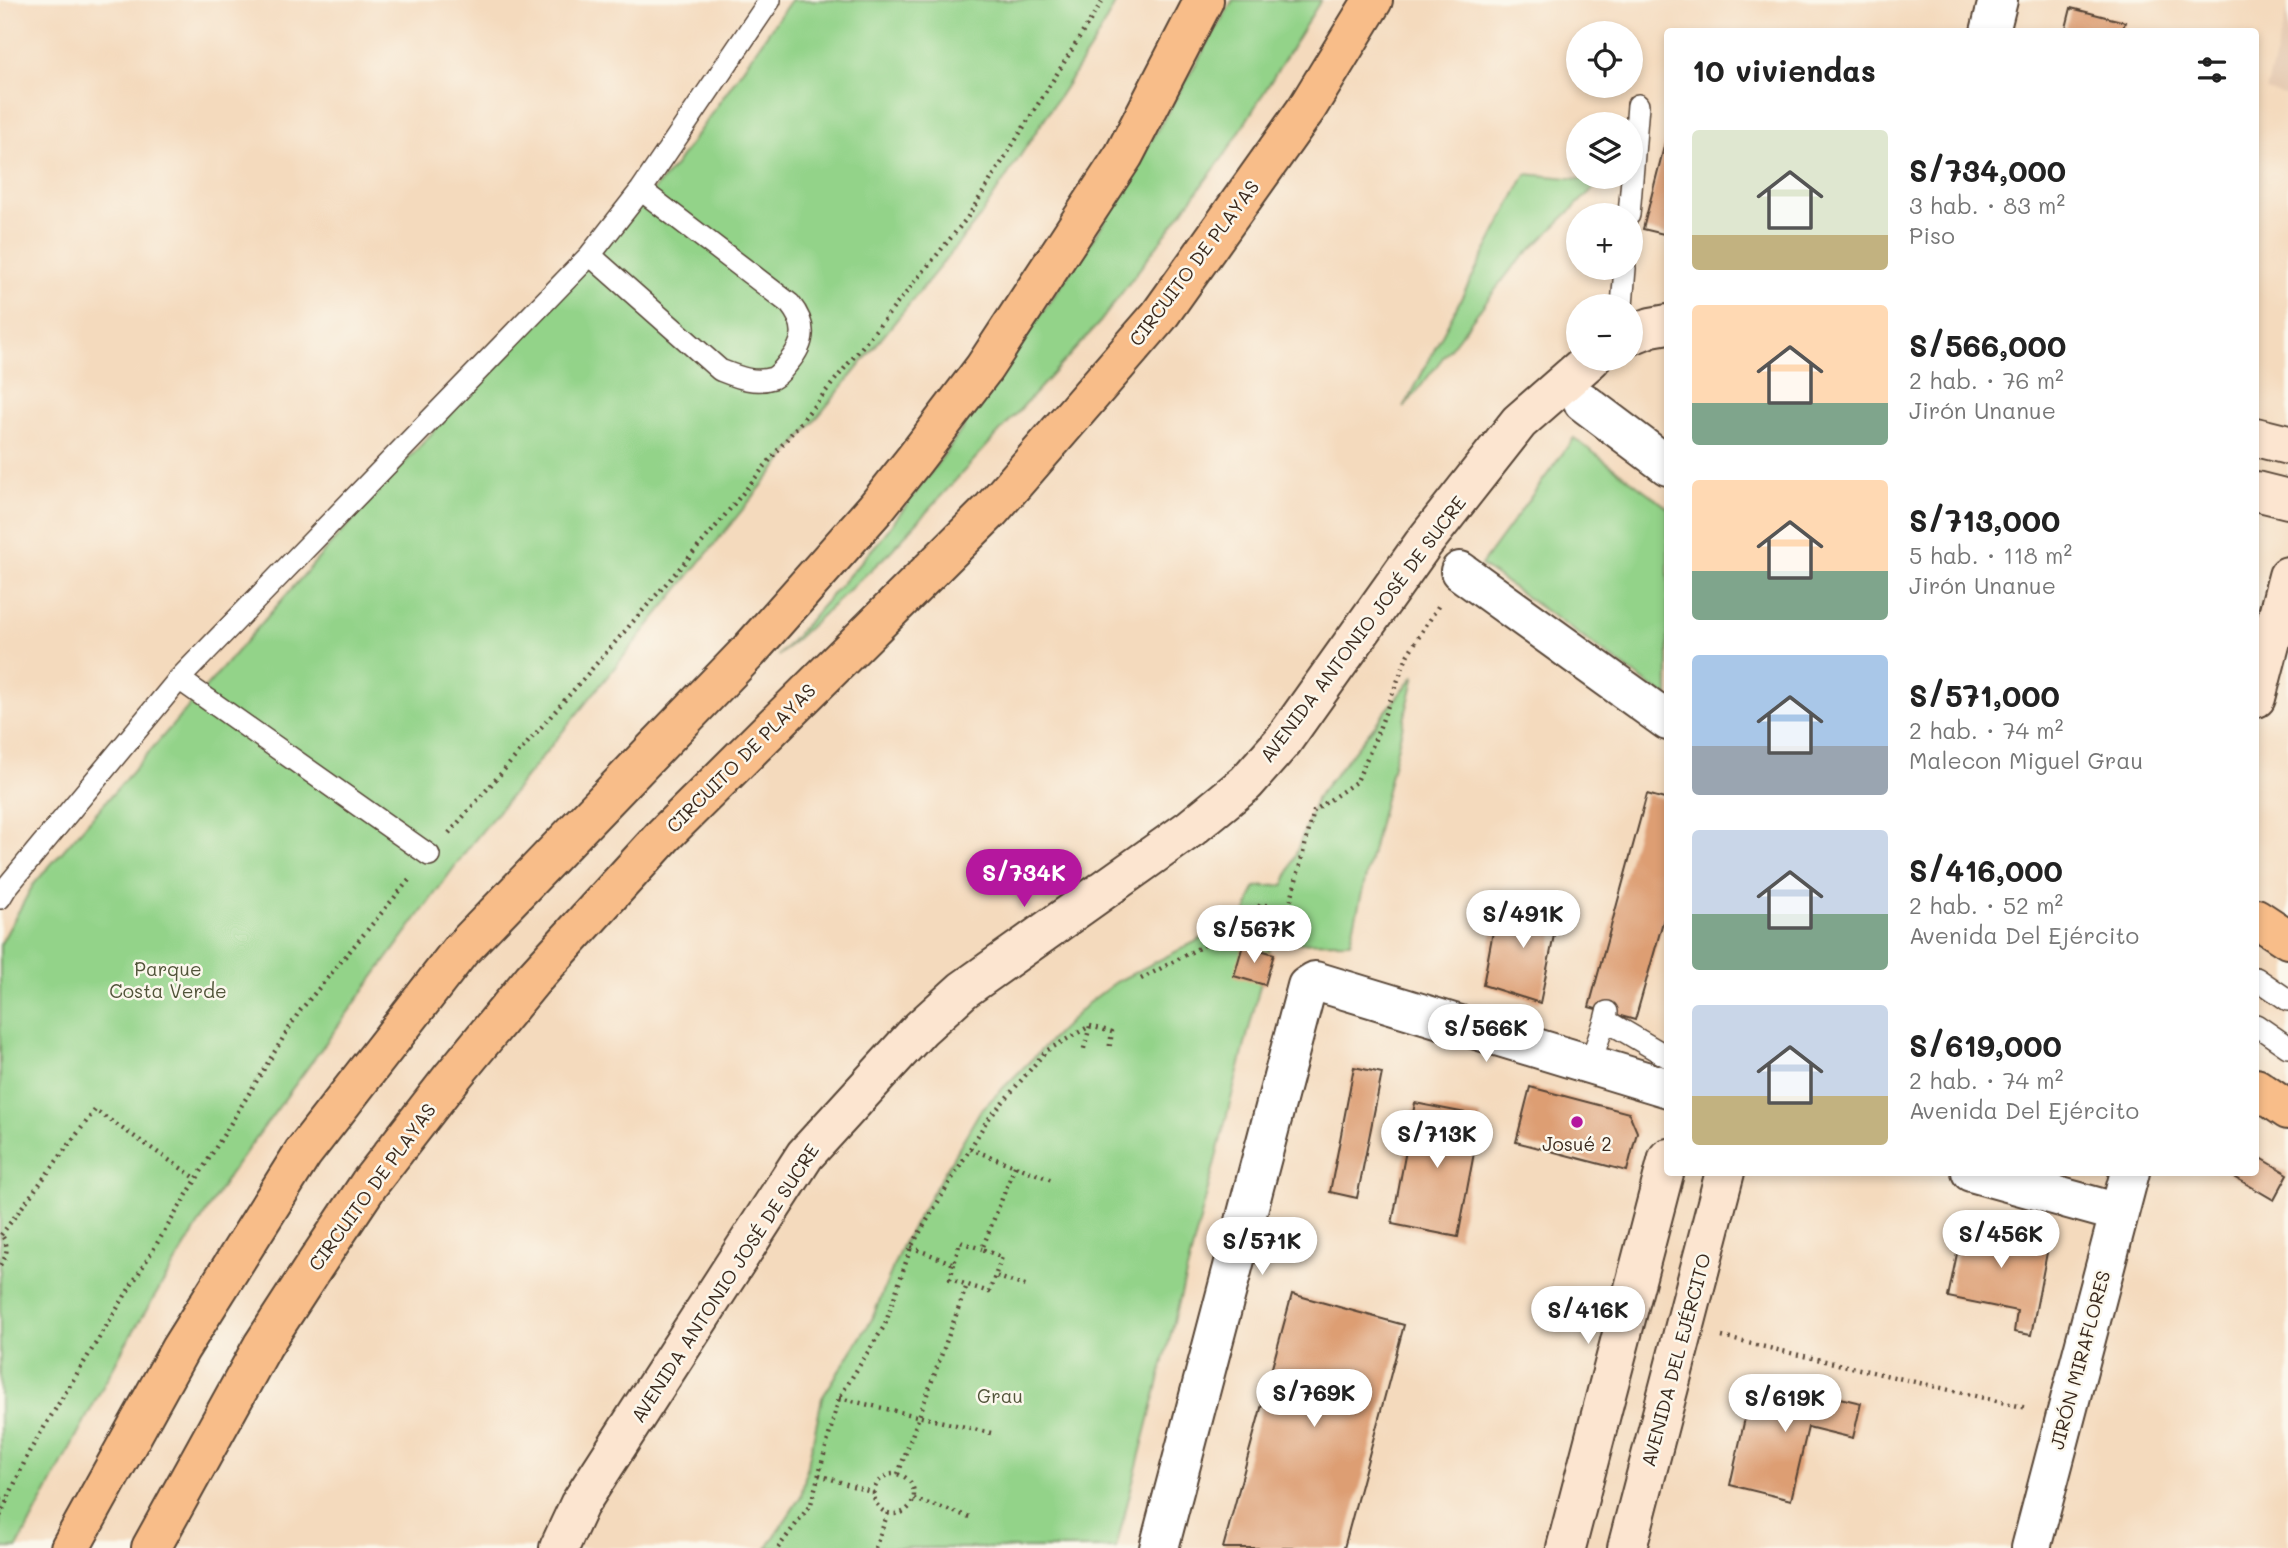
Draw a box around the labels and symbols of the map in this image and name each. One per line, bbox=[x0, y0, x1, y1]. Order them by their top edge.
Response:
street label: CIRCUITO DE PLAYAS bbox=[1123, 175, 1264, 351]
street label: AVENIDA ANTONIO JOSÉ DE SUCRE bbox=[1254, 490, 1471, 767]
street label: CIRCUITO DE PLAYAS bbox=[661, 678, 821, 838]
pin: S/734K bbox=[967, 850, 1081, 909]
pin: S/491K bbox=[1466, 890, 1580, 950]
pin: S/567K bbox=[1197, 906, 1311, 965]
park label: Parque Costa Verde bbox=[109, 956, 227, 1003]
pin: S/566K bbox=[1429, 1004, 1543, 1064]
street label: CIRCUITO DE PLAYAS bbox=[302, 1098, 441, 1276]
pin: S/713K bbox=[1380, 1110, 1494, 1170]
marker: Josué 2 bbox=[1569, 1114, 1585, 1130]
place label: Josué 2 bbox=[1542, 1131, 1612, 1156]
street label: AVENIDA ANTONIO JOSÉ DE SUCRE bbox=[625, 1139, 824, 1427]
pin: S/456K bbox=[1944, 1210, 2058, 1270]
pin: S/571K bbox=[1205, 1218, 1319, 1277]
street label: AVENIDA DEL EJÉRCITO bbox=[1635, 1250, 1716, 1469]
street label: JIRÓN MIRAFLORES bbox=[2044, 1268, 2115, 1452]
pin: S/416K bbox=[1531, 1286, 1645, 1346]
pin: S/769K bbox=[1257, 1370, 1371, 1429]
pin: S/619K bbox=[1728, 1374, 1842, 1434]
park label: Grau bbox=[977, 1383, 1023, 1408]

